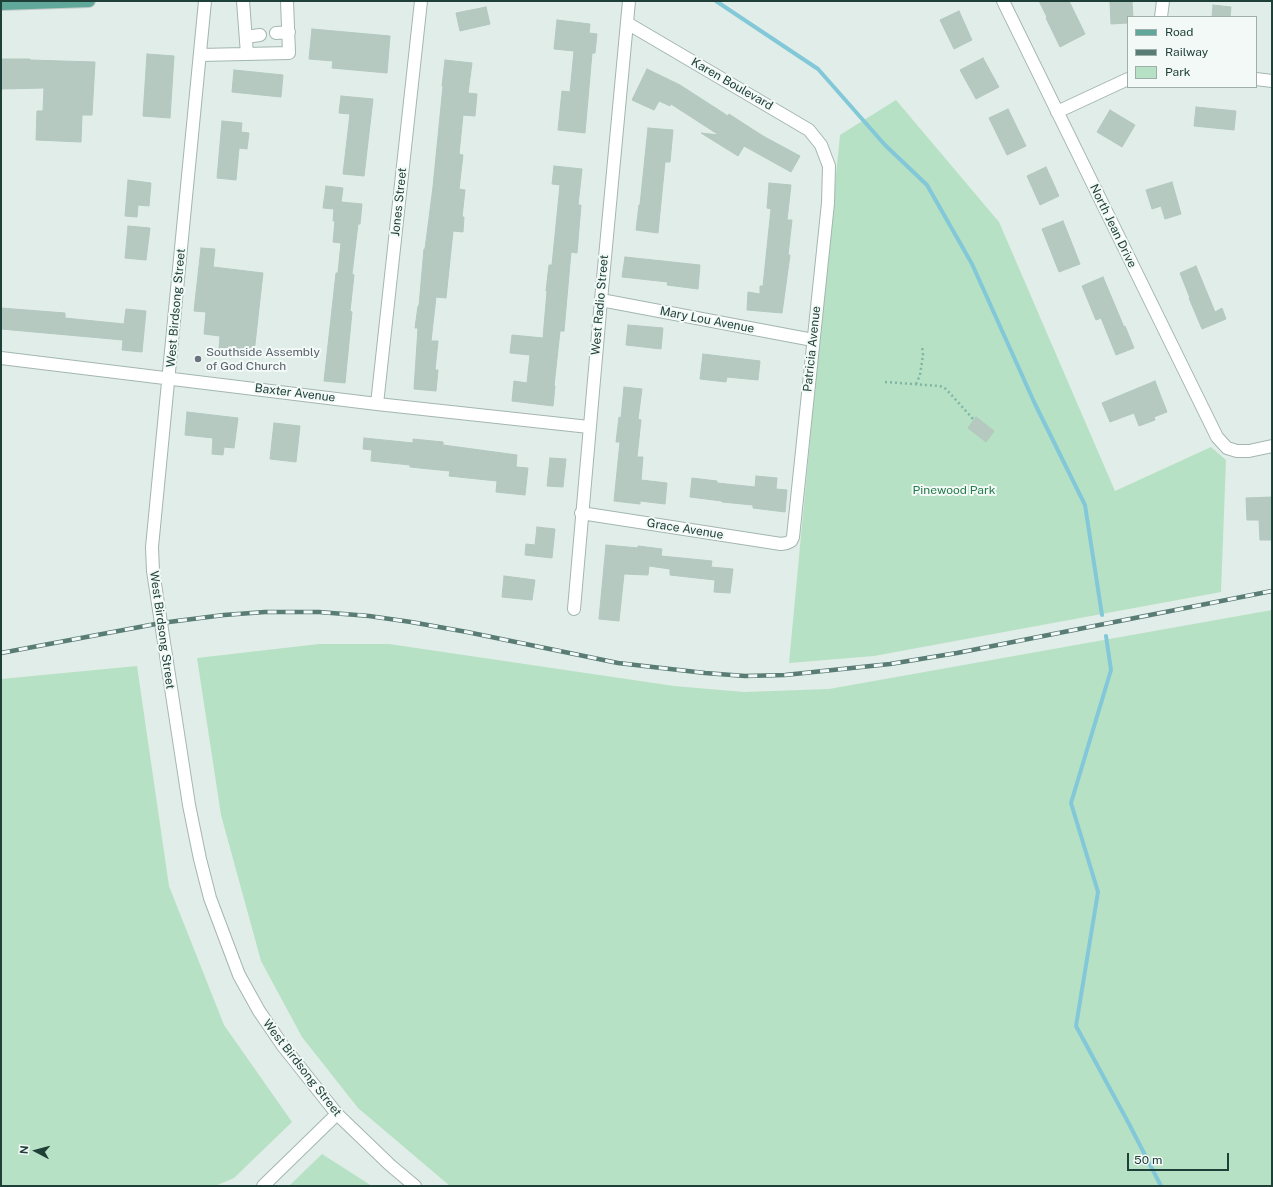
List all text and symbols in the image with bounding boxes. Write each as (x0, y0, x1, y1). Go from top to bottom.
legend (1127, 16, 1257, 88)
text: Road (1165, 25, 1193, 39)
text: Railway (1165, 45, 1208, 59)
street label: Karen Boulevard (688, 55, 776, 113)
text: Park (1165, 65, 1191, 79)
street label: Jones Street (388, 167, 410, 237)
street label: North Jean Drive (1087, 182, 1139, 270)
street label: West Birdsong Street (164, 248, 188, 368)
street label: West Radio Street (588, 254, 612, 356)
street label: Mary Lou Avenue (659, 304, 755, 336)
street label: Patricia Avenue (800, 305, 824, 393)
place label: Southside Assembly of God Church (206, 345, 320, 373)
marker: Southside Assembly of God Church (193, 354, 203, 364)
street label: Baxter Avenue (254, 381, 336, 405)
park label: Pinewood Park (913, 483, 995, 497)
street label: Grace Avenue (646, 516, 724, 542)
street label: West Birdsong Street (147, 570, 177, 690)
street label: West Birdsong Street (260, 1017, 344, 1119)
north arrow (16, 1131, 56, 1171)
text: N (18, 1145, 30, 1155)
scale bar (1129, 1145, 1231, 1171)
text: 50 m (1134, 1153, 1162, 1167)

